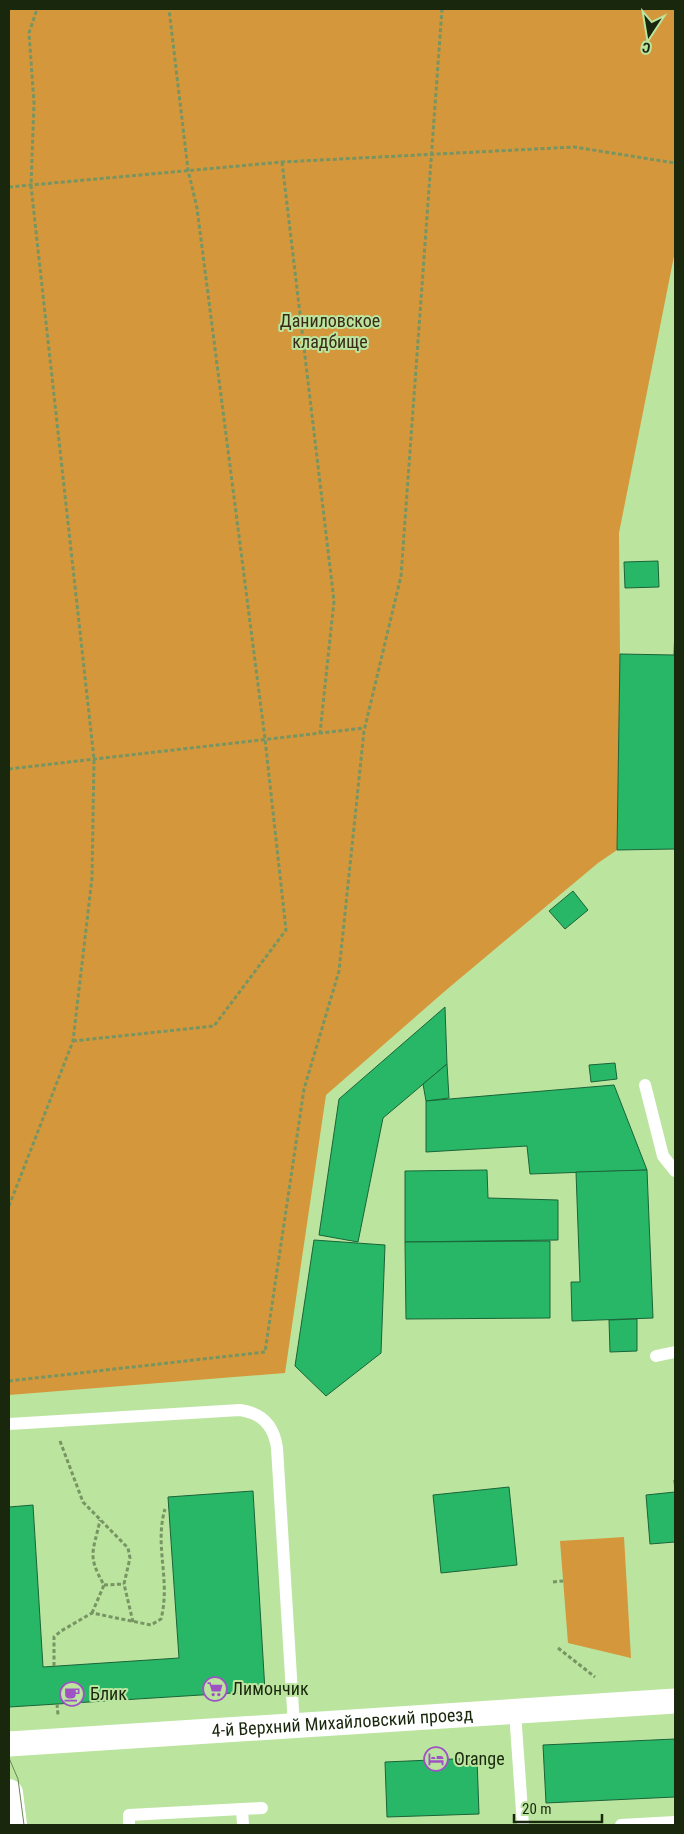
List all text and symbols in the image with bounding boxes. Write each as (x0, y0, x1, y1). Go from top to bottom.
north arrow (624, 10, 674, 60)
text: С (641, 39, 652, 56)
park label: Даниловское кладбище (280, 310, 380, 352)
supermarket icon: Лимончик (202, 1676, 228, 1702)
place label: Лимончик (232, 1678, 309, 1699)
cafe icon: Блик (59, 1681, 85, 1707)
place label: Блик (90, 1683, 127, 1704)
street label: 4-й Верхний Михайловский проезд (211, 1703, 474, 1741)
hotel icon: Orange (423, 1746, 449, 1772)
place label: Orange (454, 1748, 505, 1769)
scale bar (514, 1792, 602, 1824)
text: 20 m (522, 1800, 552, 1818)

